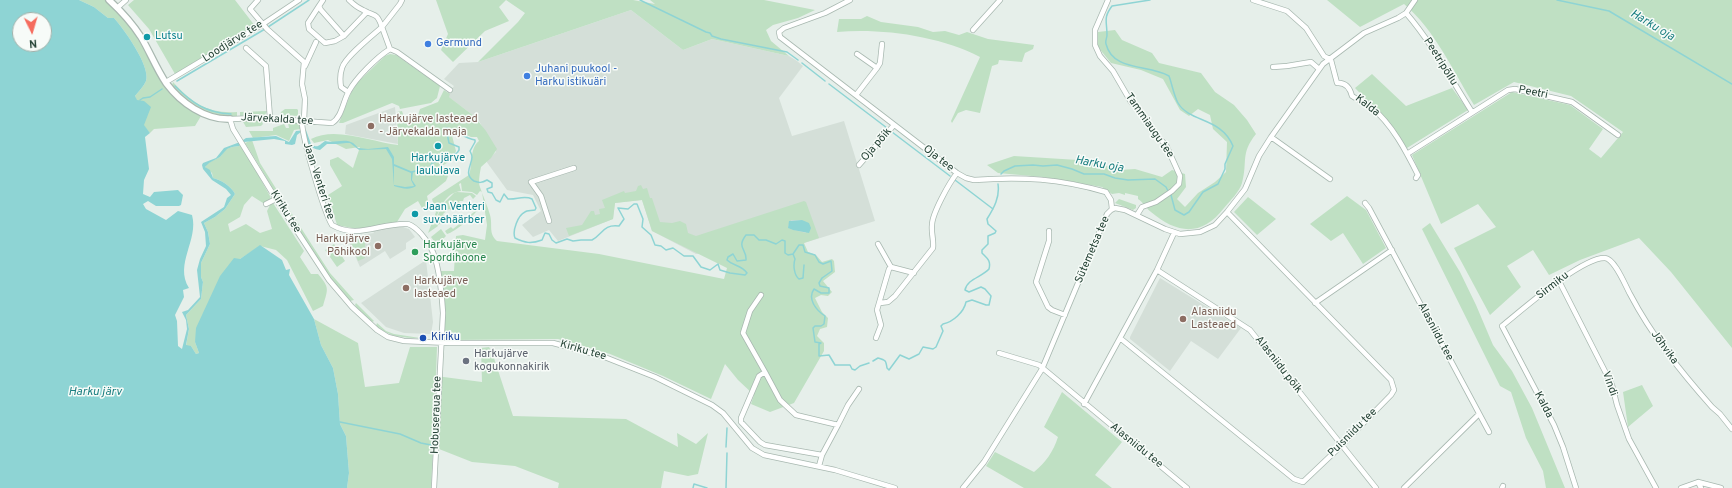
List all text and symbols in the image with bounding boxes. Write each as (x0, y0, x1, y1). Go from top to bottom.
water label: Harku oja (1627, 7, 1677, 45)
north arrow (12, 12, 52, 52)
street label: Loodjärve tee (200, 18, 266, 66)
place label: Lutsu (155, 30, 183, 44)
marker: Lutsu (142, 32, 152, 42)
text: N (28, 36, 38, 50)
street label: Peetripõllu (1420, 36, 1460, 88)
place label: Germund (436, 37, 482, 51)
marker: Germund (423, 39, 433, 49)
place label: Juhani puukool - Harku istikuäri (535, 63, 617, 89)
marker: Juhani puukool - Harku istikuäri (522, 71, 532, 81)
street label: Peetri (1517, 84, 1549, 102)
street label: Tammiaugu tee (1122, 91, 1176, 161)
street label: Kalda (1352, 92, 1382, 120)
street label: Järvekalda tee (240, 112, 314, 128)
place label: Harkujärve lasteaed - Järvekalda maja (379, 113, 478, 139)
marker: Harkujärve lasteaed - Järvekalda maja (366, 121, 376, 131)
street label: Oja põik (859, 126, 895, 164)
street label: Jaan Venteri tee (299, 141, 337, 221)
marker: Harkujärve laululava (433, 141, 443, 151)
street label: Oja tee (920, 143, 956, 175)
place label: Harkujärve laululava (411, 152, 465, 178)
water label: Harku oja (1074, 154, 1124, 176)
street label: Kiriku tee (267, 188, 303, 236)
place label: Jaan Venteri suvehäärber (423, 201, 485, 227)
marker: Jaan Venteri suvehäärber (410, 209, 420, 219)
street label: Sütemetsa tee (1073, 214, 1113, 286)
place label: Harkujärve Põhikool (316, 233, 370, 259)
place label: Harkujärve Spordihoone (423, 239, 486, 265)
marker: Harkujärve Põhikool (373, 241, 383, 251)
marker: Harkujärve Spordihoone (410, 247, 420, 257)
street label: Sirmiku (1534, 269, 1572, 303)
place label: Harkujärve lasteaed (414, 275, 468, 301)
marker: Harkujärve lasteaed (401, 283, 411, 293)
street label: Alasniidu tee (1414, 301, 1456, 363)
place label: Alasniidu Lasteaed (1191, 306, 1236, 332)
marker: Alasniidu Lasteaed (1178, 314, 1188, 324)
street label: Jõhvika (1647, 329, 1681, 367)
place label: Kiriku (431, 331, 460, 345)
marker: Kiriku (418, 333, 428, 343)
street label: Alasniidu põik (1252, 334, 1304, 396)
street label: Kiriku tee (558, 338, 608, 364)
place label: Harkujärve kogukonnakirik (474, 348, 550, 374)
marker: Harkujärve kogukonnakirik (461, 356, 471, 366)
street label: Vindi (1598, 370, 1620, 398)
street label: Hobuseraua tee (429, 376, 445, 454)
water label: Harku järv (68, 386, 122, 400)
street label: Kalda (1531, 390, 1555, 420)
street label: Puisniidu tee (1326, 406, 1380, 460)
street label: Alasniidu tee (1107, 421, 1165, 471)

